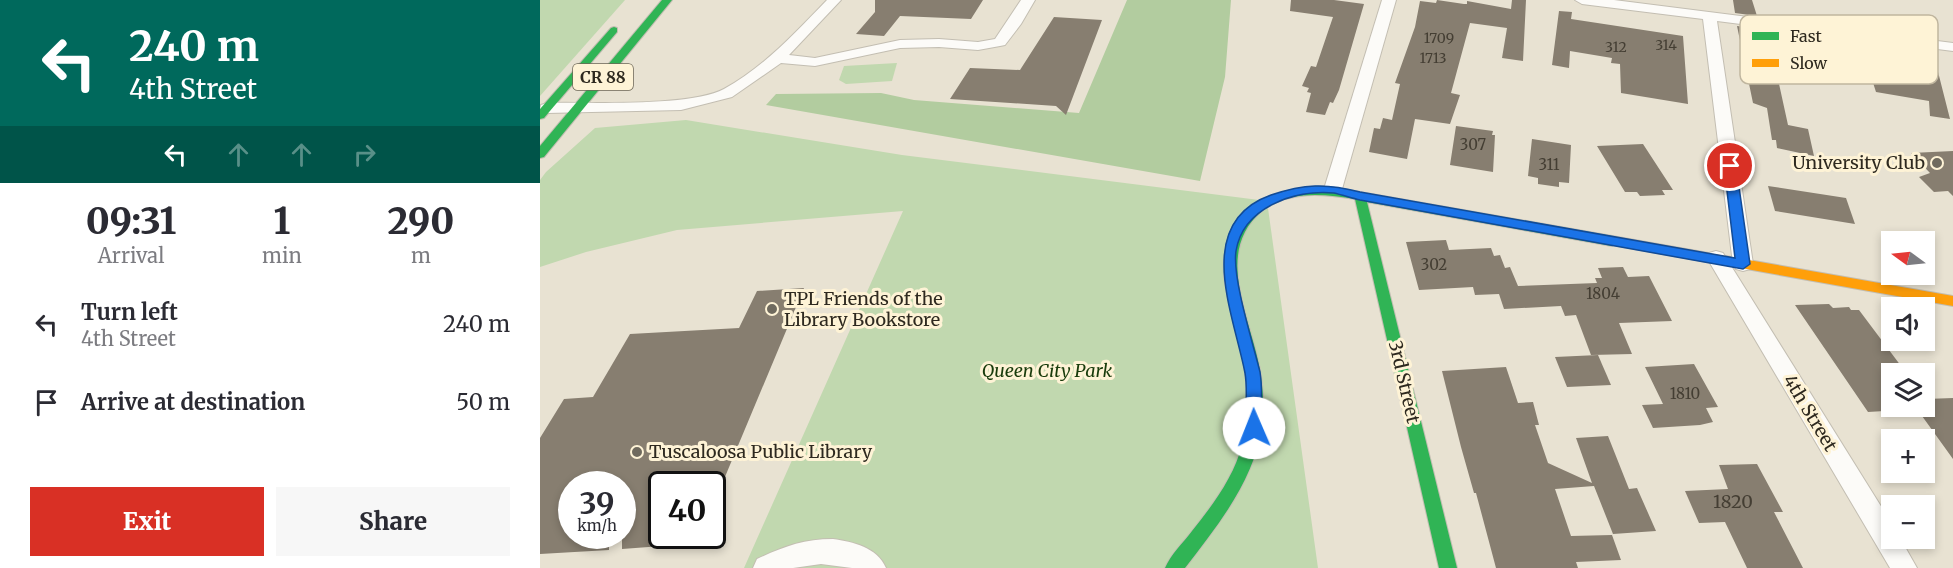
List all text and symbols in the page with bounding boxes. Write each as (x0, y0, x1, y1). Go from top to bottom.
legend (1740, 15, 1938, 84)
text: 240 m (129, 20, 259, 72)
icon: left (30, 24, 108, 102)
text: Fast (1790, 26, 1823, 46)
house number: 1709 (1424, 29, 1454, 47)
house number: 314 (1655, 36, 1677, 54)
house number: 312 (1605, 38, 1627, 56)
house number: 1713 (1419, 49, 1447, 67)
text: Slow (1790, 53, 1828, 73)
road number: CR 88 (573, 64, 633, 90)
text: 4th Street (129, 72, 257, 106)
house number: 307 (1460, 135, 1487, 154)
icon: left (159, 138, 192, 171)
icon: ahead (222, 138, 255, 171)
icon: ahead (285, 138, 318, 171)
icon: right (348, 138, 381, 171)
pin (1704, 140, 1755, 191)
icon: arrive (1713, 149, 1746, 182)
place label: University Club (1792, 151, 1925, 174)
house number: 311 (1538, 155, 1560, 174)
marker: University Club (1930, 156, 1944, 170)
text: 09:31 (86, 199, 176, 244)
text: 1 (273, 199, 290, 244)
text: 290 (387, 199, 454, 244)
north arrow (1881, 231, 1935, 285)
map controls (1881, 231, 1935, 549)
text: Arrival (98, 243, 164, 268)
text: min (262, 243, 302, 268)
text: m (411, 243, 431, 268)
house number: 302 (1421, 255, 1447, 274)
house number: 1804 (1586, 284, 1620, 303)
place label: TPL Friends of the Library Bookstore (784, 287, 943, 331)
button: sound (1881, 297, 1935, 351)
text: Turn left (81, 298, 178, 326)
marker: TPL Friends of the Library Bookstore (765, 302, 779, 316)
icon: left (30, 308, 63, 341)
text: 240 m (443, 310, 510, 338)
text: 4th Street (81, 326, 176, 351)
street label: 3rd Street (1384, 338, 1425, 425)
park label: Queen City Park (982, 359, 1112, 382)
button: layers (1881, 363, 1935, 417)
street label: 4th Street (1779, 370, 1842, 455)
house number: 1810 (1670, 384, 1700, 403)
icon: arrive (30, 386, 63, 419)
text: Arrive at destination (81, 388, 305, 416)
text: 50 m (456, 388, 510, 416)
position arrow (1222, 396, 1286, 460)
button: + (1881, 429, 1935, 483)
place label: Tuscaloosa Public Library (649, 440, 873, 463)
marker: Tuscaloosa Public Library (630, 445, 644, 459)
speed limit sign: 40 (648, 471, 726, 549)
text: 39 (580, 484, 614, 522)
button: Exit (30, 487, 264, 556)
button: Share (276, 487, 510, 556)
house number: 1820 (1713, 490, 1753, 513)
button: − (1881, 495, 1935, 549)
text: km/h (577, 516, 617, 535)

